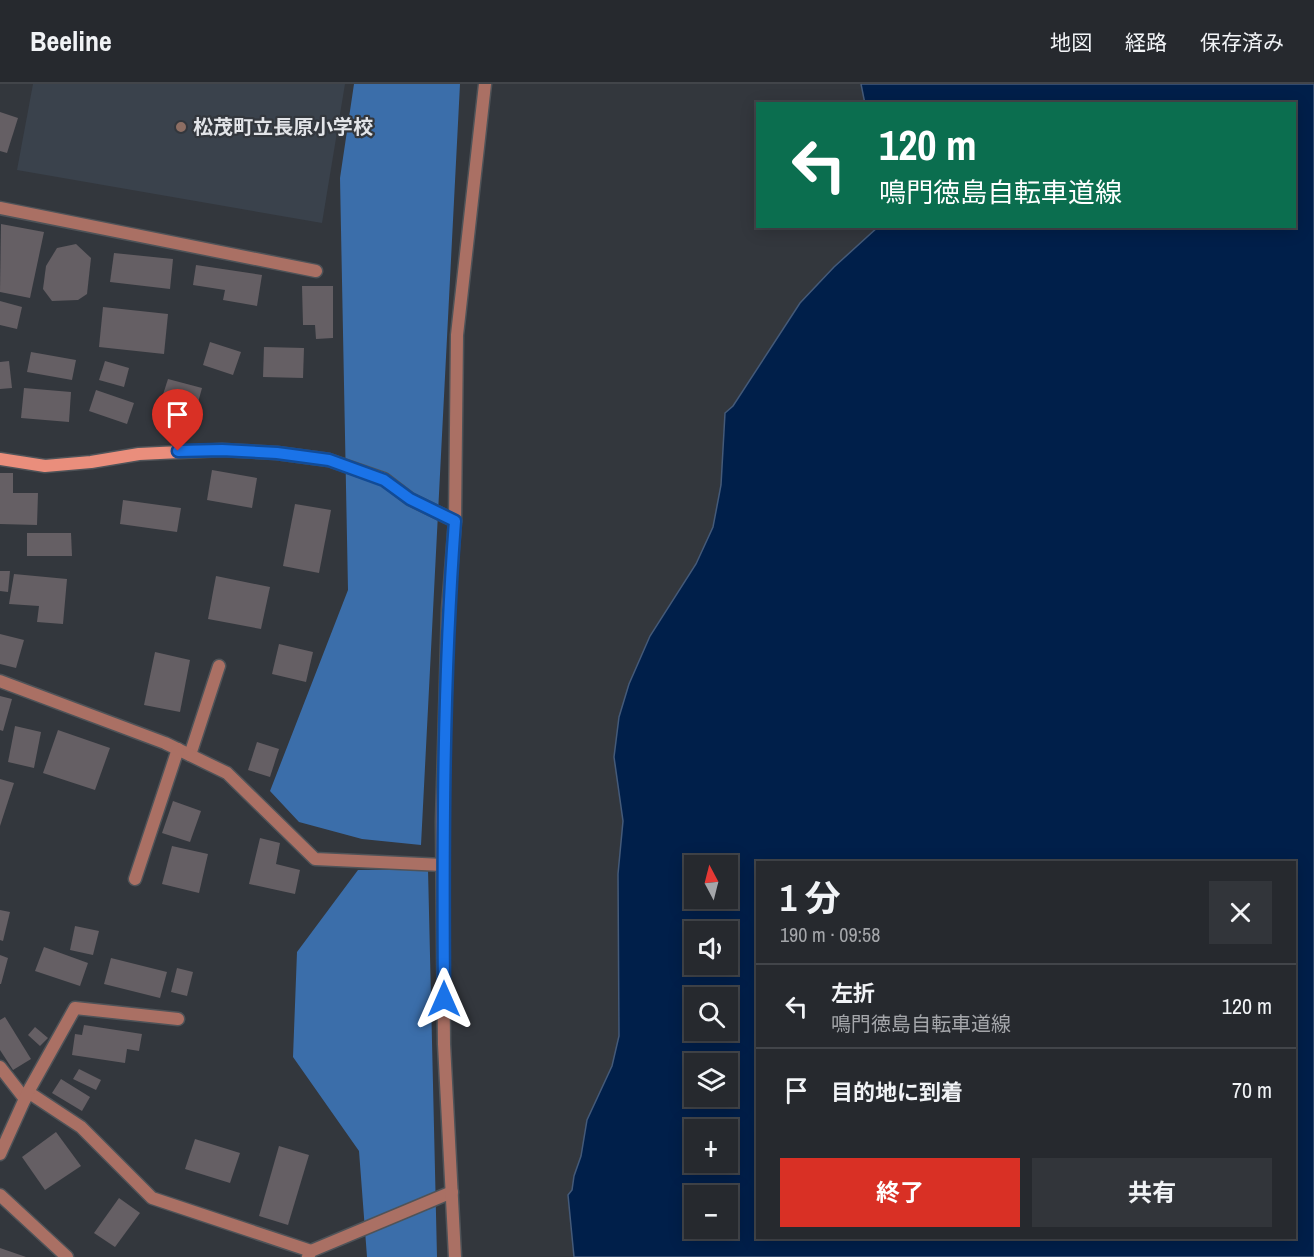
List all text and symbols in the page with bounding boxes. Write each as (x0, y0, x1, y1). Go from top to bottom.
text: Beeline (30, 22, 112, 60)
text: 地図 (1050, 28, 1092, 57)
text: 経路 (1125, 28, 1167, 57)
text: 保存済み (1200, 28, 1284, 57)
place label: 松茂町立長原小学校 (193, 113, 373, 140)
text: 120 m (879, 117, 977, 173)
marker: 松茂町立長原小学校 (174, 120, 188, 134)
icon: left (780, 126, 858, 204)
text: 鳴門徳島自転車道線 (879, 174, 1122, 210)
pin (152, 389, 203, 451)
icon: arrive (161, 398, 194, 431)
north arrow (684, 855, 738, 909)
map controls (684, 855, 738, 1239)
text: 1 分 (780, 874, 841, 922)
button: close (1209, 881, 1272, 944)
button: sound (684, 921, 738, 975)
text: 190 m · 09:58 (780, 921, 880, 948)
position arrow (412, 967, 476, 1031)
text: 左折 (831, 978, 875, 1008)
button: search (684, 987, 738, 1041)
icon: left (780, 990, 813, 1023)
text: 120 m (1222, 991, 1272, 1021)
text: 鳴門徳島自転車道線 (831, 1010, 1011, 1037)
button: layers (684, 1053, 738, 1107)
icon: arrive (780, 1074, 813, 1107)
text: 70 m (1232, 1075, 1272, 1105)
text: 目的地に到着 (831, 1077, 963, 1107)
button: + (684, 1119, 738, 1173)
button: 終了 (780, 1158, 1020, 1227)
button: 共有 (1032, 1158, 1272, 1227)
button: − (684, 1185, 738, 1239)

